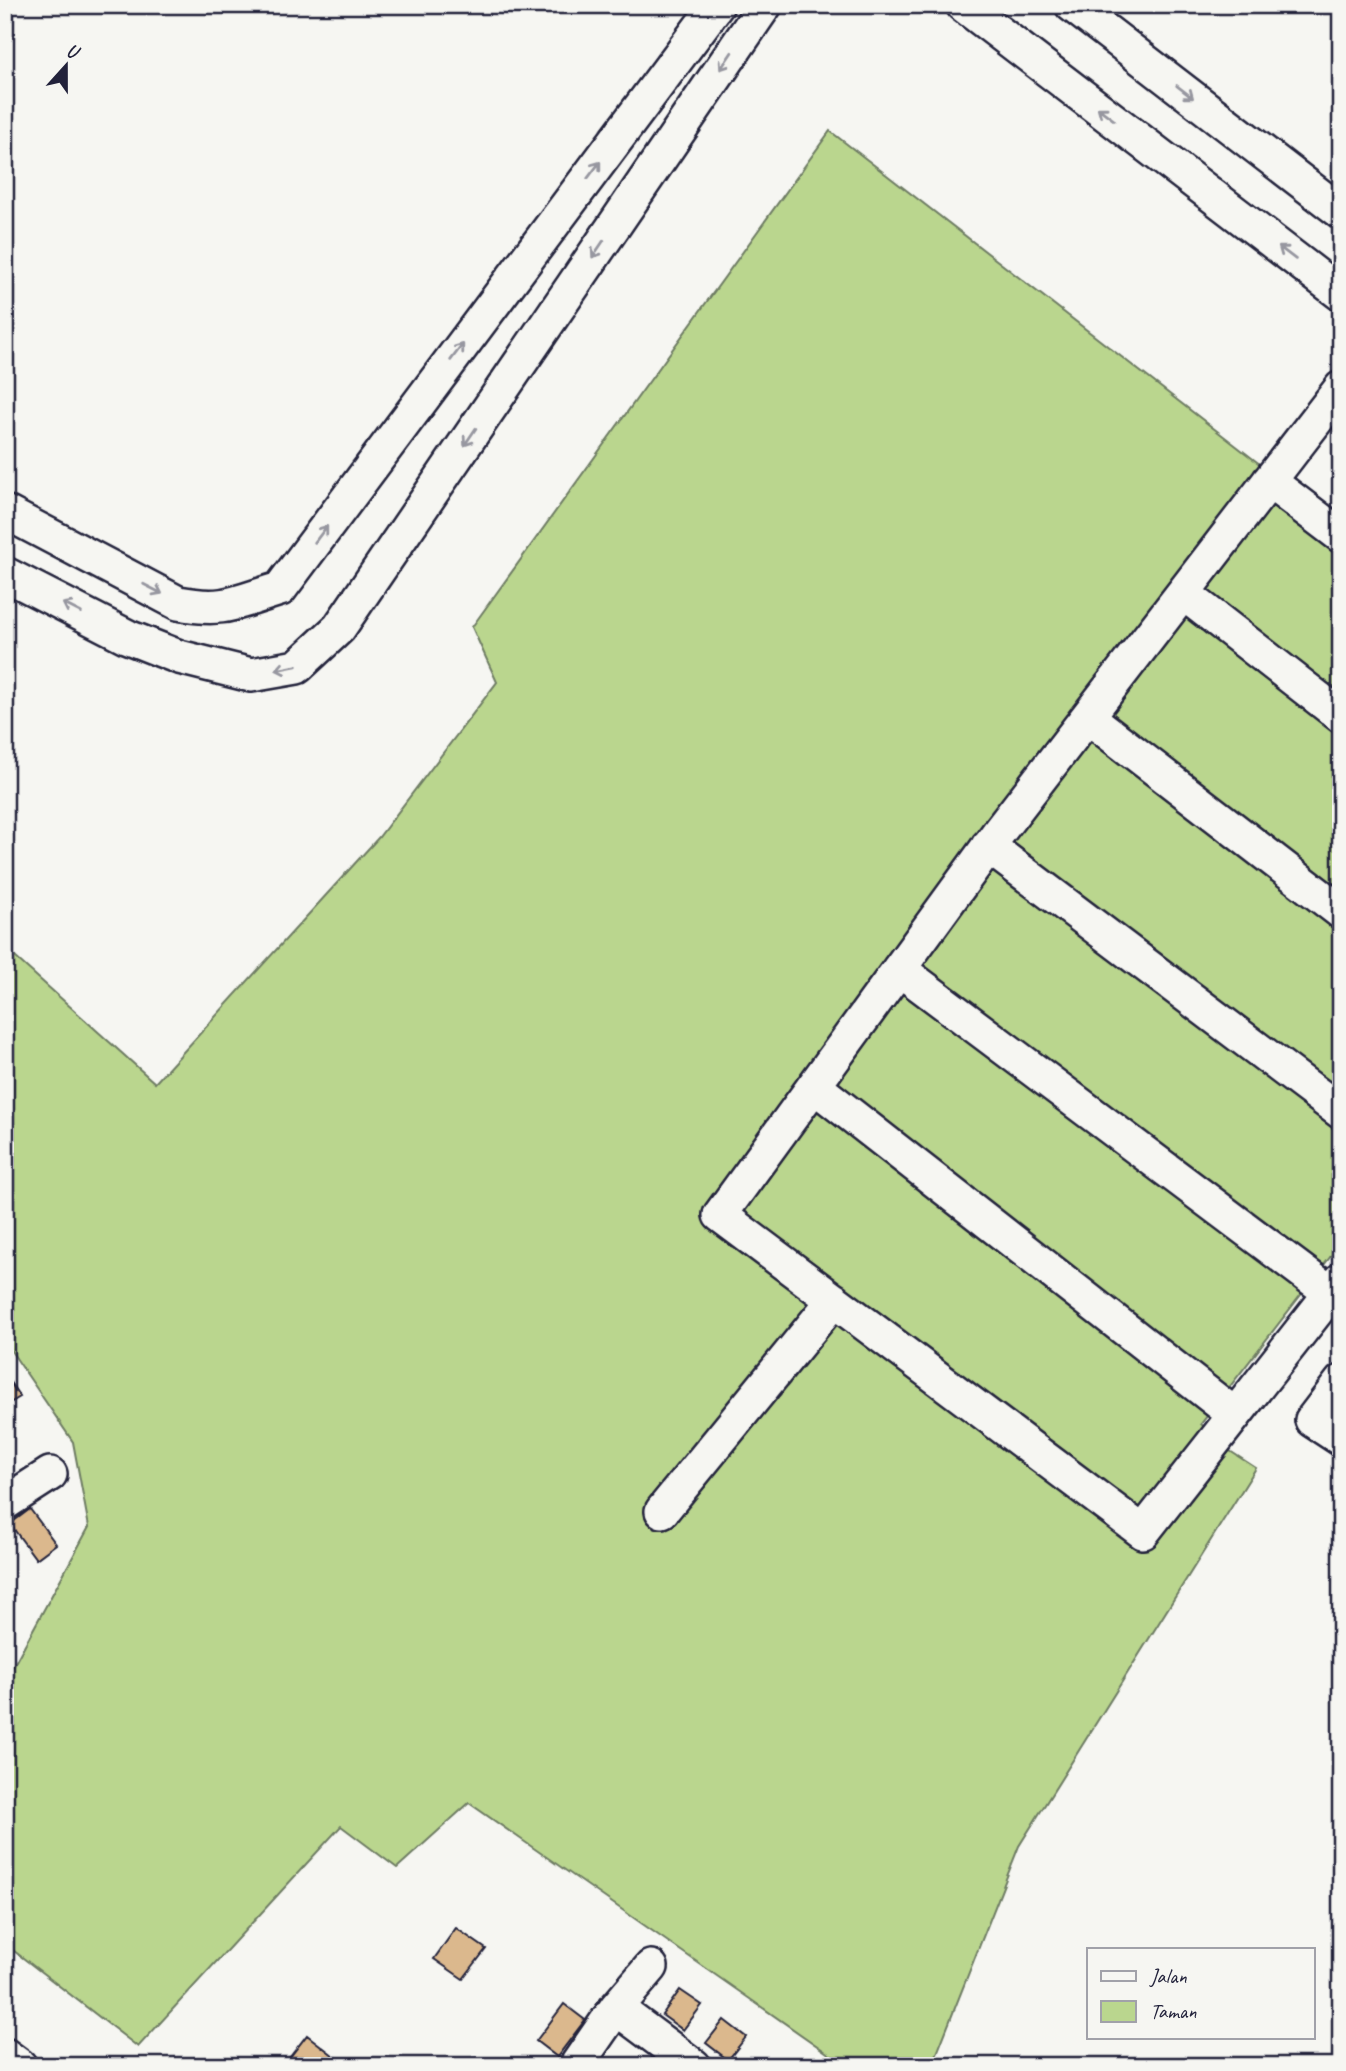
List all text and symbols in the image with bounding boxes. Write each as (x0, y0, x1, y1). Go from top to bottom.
north arrow (32, 32, 102, 102)
text: U (63, 38, 84, 65)
one-way arrow (718, 50, 732, 70)
one-way arrow (1175, 84, 1193, 99)
one-way arrow (1097, 107, 1115, 122)
one-way arrow (586, 161, 601, 180)
one-way arrow (590, 239, 605, 258)
one-way arrow (1278, 245, 1296, 260)
one-way arrow (450, 343, 465, 362)
one-way arrow (462, 427, 477, 446)
one-way arrow (313, 525, 328, 544)
one-way arrow (142, 583, 163, 596)
one-way arrow (62, 601, 83, 615)
one-way arrow (275, 662, 298, 676)
legend (1087, 1948, 1314, 2039)
text: Jalan (1149, 1963, 1187, 1989)
text: Taman (1150, 1998, 1197, 2024)

